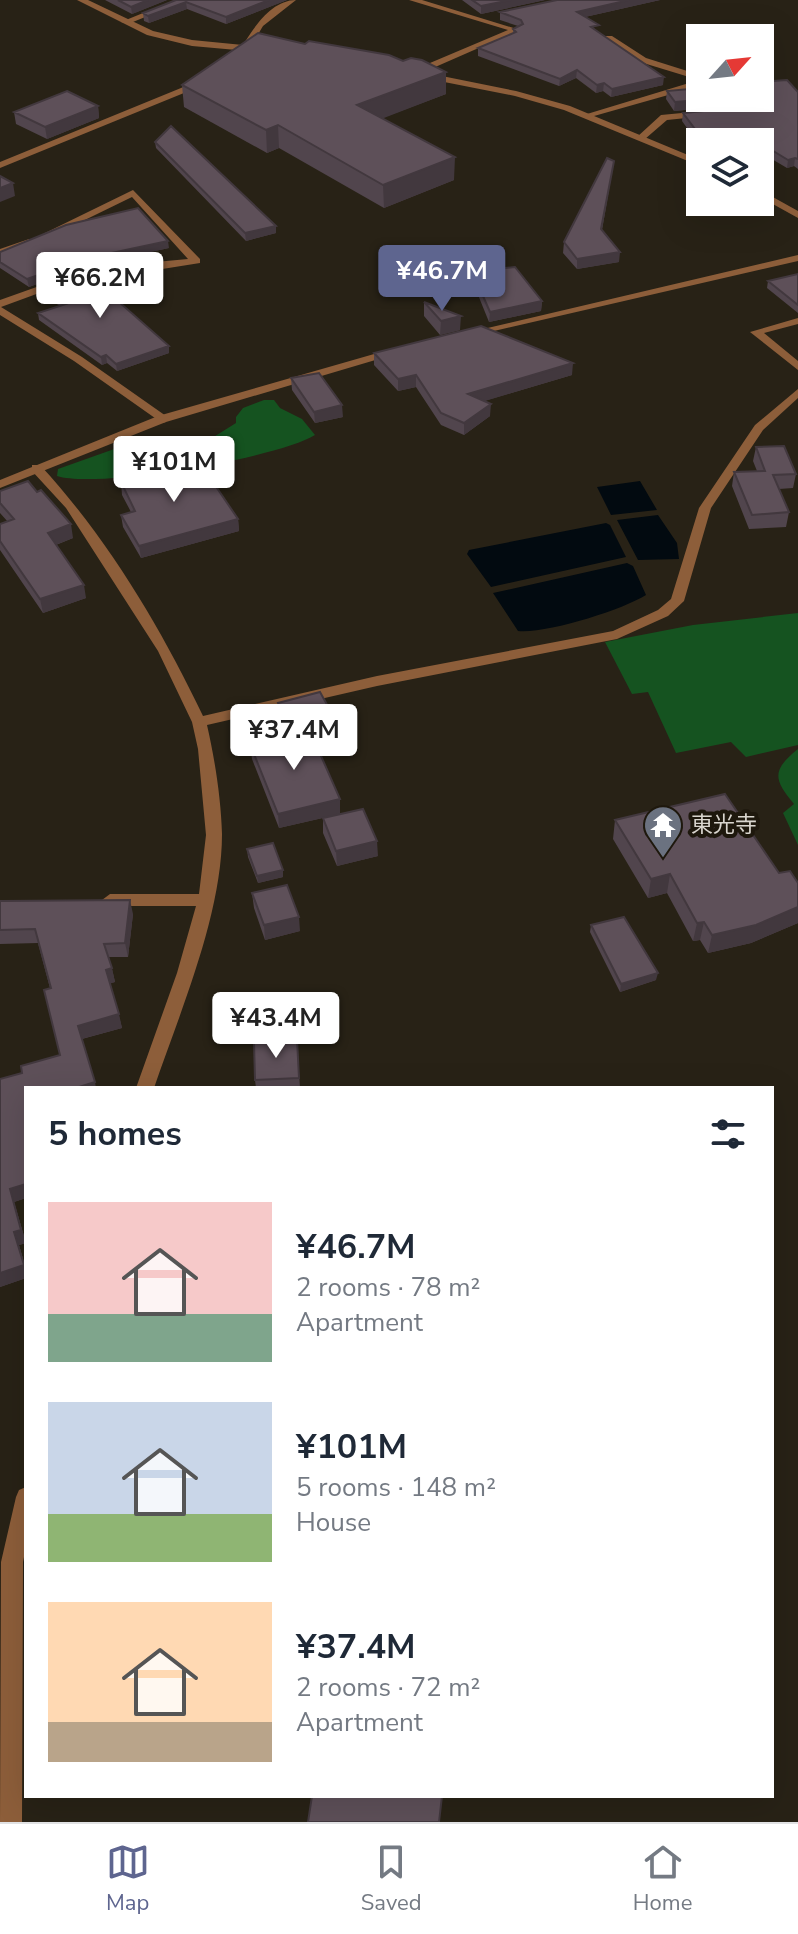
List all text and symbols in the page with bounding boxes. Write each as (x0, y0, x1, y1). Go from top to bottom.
north arrow (686, 24, 774, 112)
map controls (686, 24, 774, 216)
button: layers (686, 128, 774, 216)
pin: ¥46.7M (377, 245, 507, 313)
pin: ¥66.2M (35, 252, 165, 320)
text: ¥46.7M (396, 253, 488, 288)
text: ¥66.2M (54, 260, 146, 295)
pin: ¥101M (118, 436, 230, 504)
text: ¥101M (132, 444, 216, 479)
pin: ¥37.4M (229, 704, 359, 772)
text: ¥37.4M (248, 712, 340, 747)
temple icon: 東光寺 (642, 804, 684, 859)
place label: 東光寺 (691, 810, 757, 840)
pin: ¥43.4M (211, 992, 341, 1060)
text: ¥43.4M (230, 1000, 322, 1035)
text: 5 homes (48, 1111, 182, 1157)
icon: filters (706, 1112, 750, 1156)
text: ¥46.7M (296, 1224, 416, 1270)
icon: home (112, 1234, 208, 1330)
text: 2 rooms · 78 m² (296, 1270, 480, 1305)
text: Apartment (296, 1305, 423, 1340)
text: ¥101M (296, 1424, 407, 1470)
icon: home (112, 1434, 208, 1530)
text: 5 rooms · 148 m² (296, 1470, 496, 1505)
text: House (296, 1505, 371, 1540)
text: ¥37.4M (296, 1624, 416, 1670)
icon: home (112, 1634, 208, 1730)
text: 2 rooms · 72 m² (296, 1670, 480, 1705)
text: Apartment (296, 1705, 423, 1740)
tab: Map (106, 1840, 150, 1918)
tab: Saved (361, 1840, 422, 1918)
tab: Home (633, 1840, 692, 1918)

